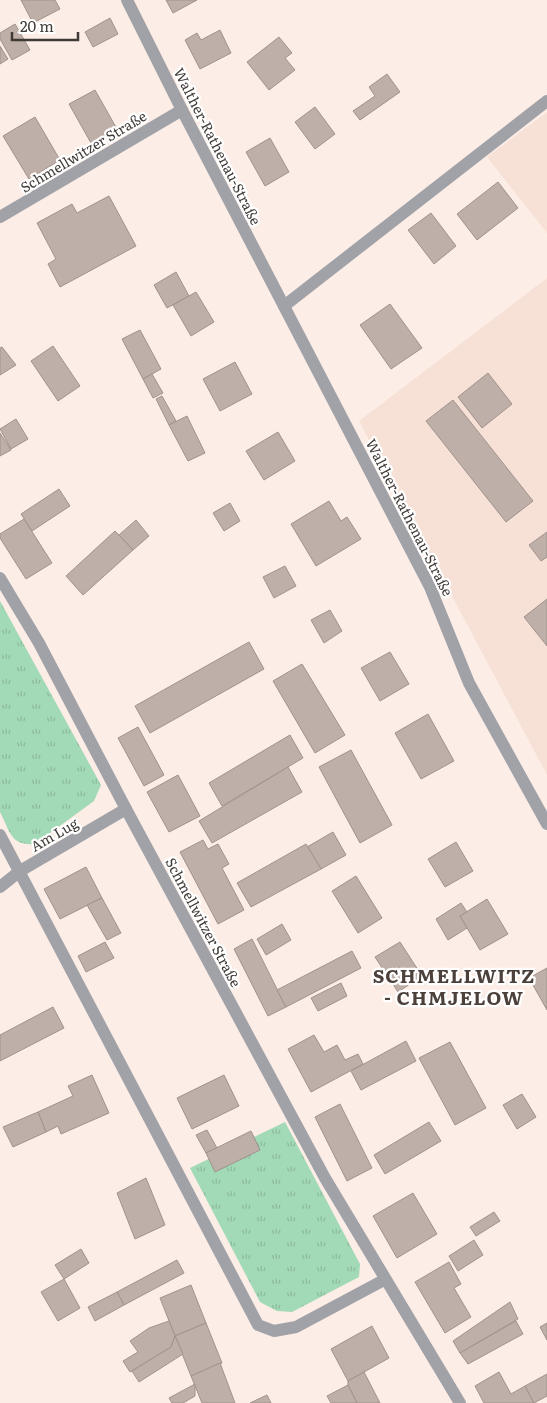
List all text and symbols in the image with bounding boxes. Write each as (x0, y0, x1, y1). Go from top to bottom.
scale bar (12, 10, 79, 42)
text: 20 m (20, 14, 54, 37)
street label: Walther-Rathenau-Straße (170, 64, 266, 228)
street label: Schmellwitzer Straße (16, 105, 150, 197)
street label: Walther-Rathenau-Straße (362, 435, 458, 599)
street label: Am Lug (27, 812, 82, 856)
street label: Schmellwitzer Straße (161, 854, 247, 990)
district label: SCHMELLWITZ - CHMJELOW (373, 961, 535, 1011)

